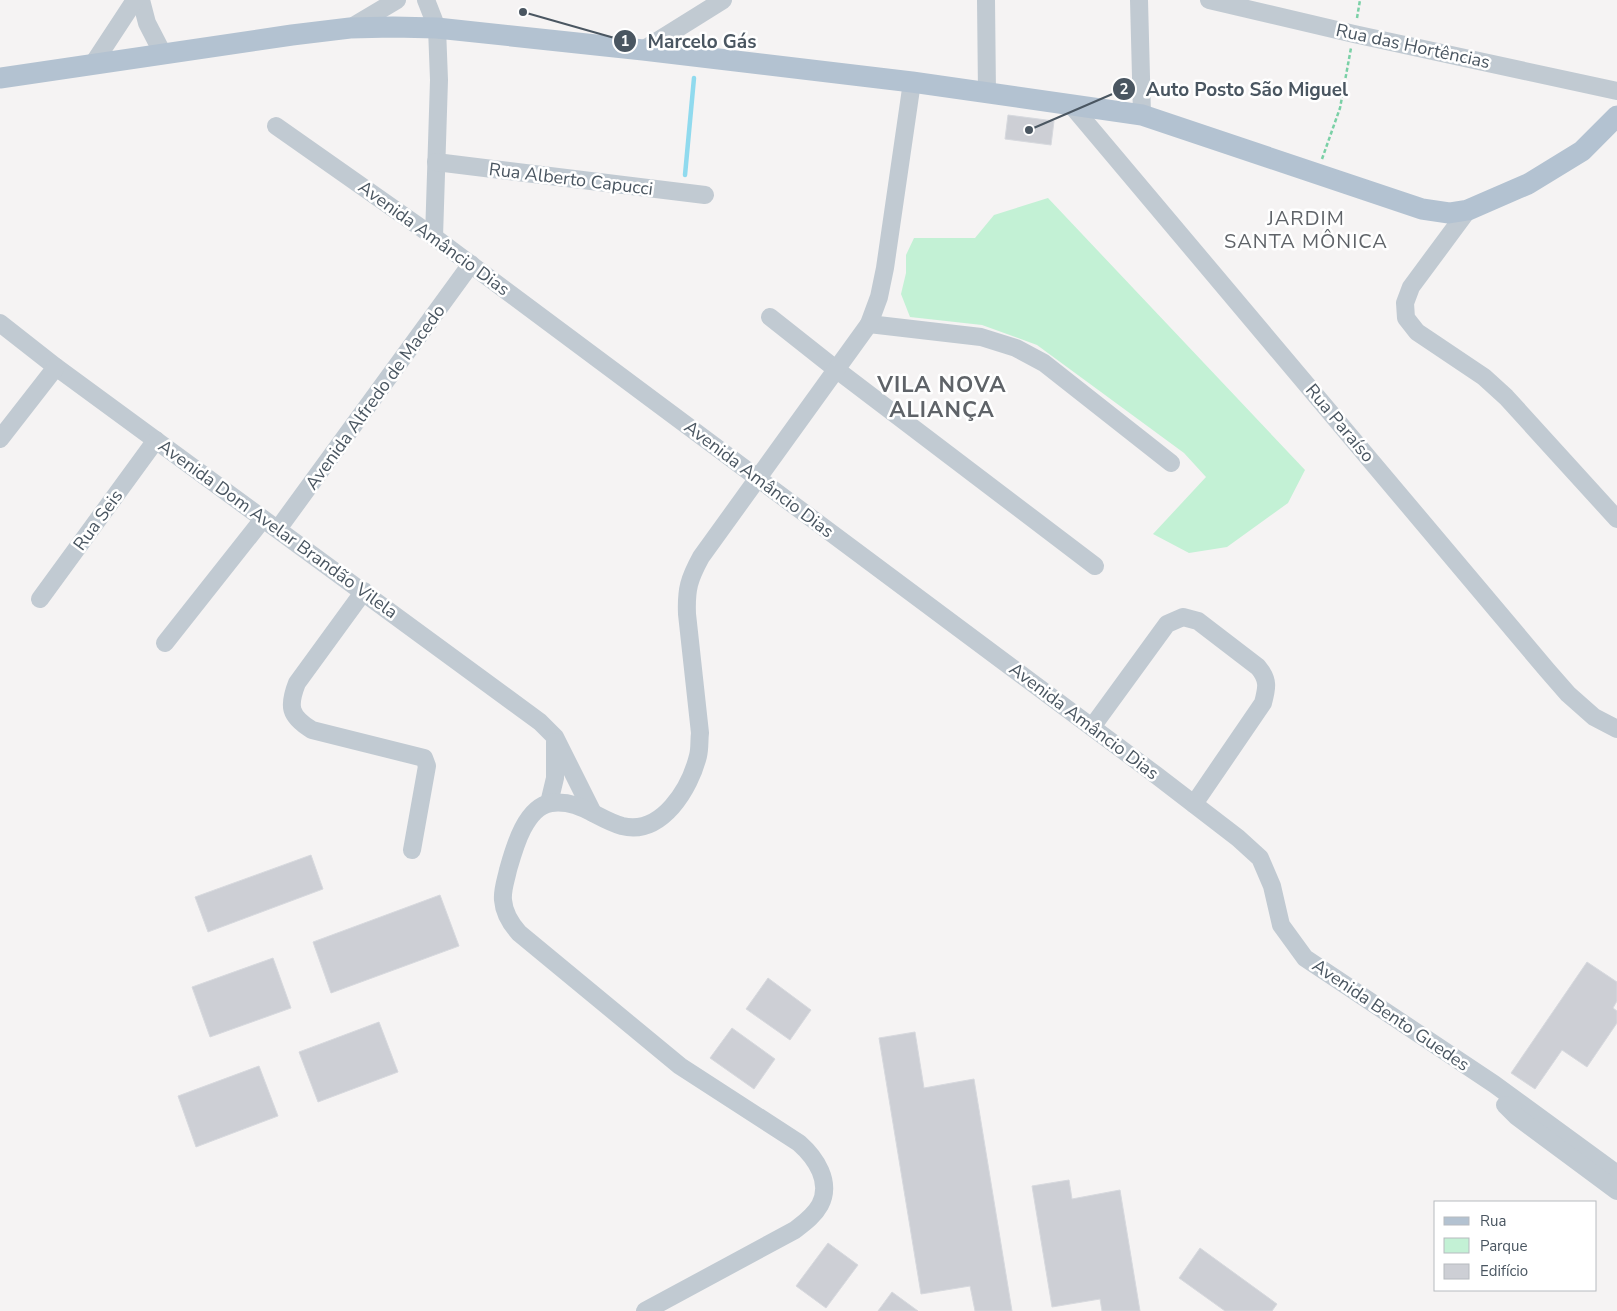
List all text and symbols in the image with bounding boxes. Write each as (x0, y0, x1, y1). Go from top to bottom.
street label: Rua das Hortências (1334, 18, 1492, 74)
callout: Marcelo Gás (612, 24, 766, 58)
text: Marcelo Gás (648, 29, 756, 55)
text: 1 (620, 31, 630, 51)
callout: Auto Posto São Miguel (1111, 72, 1358, 106)
text: Auto Posto São Miguel (1146, 77, 1348, 103)
text: 2 (1119, 79, 1129, 99)
street label: Rua Alberto Capucci (488, 157, 654, 201)
street label: Avenida Amâncio Dias (353, 175, 515, 301)
district label: JARDIM SANTA MÔNICA (1224, 205, 1388, 255)
street label: Avenida Alfredo de Macedo (300, 299, 450, 495)
district label: VILA NOVA ALIANÇA (876, 370, 1007, 425)
street label: Rua Paraíso (1300, 379, 1380, 467)
street label: Avenida Amâncio Dias (679, 415, 839, 543)
street label: Avenida Dom Avelar Brandão Vilela (154, 434, 402, 624)
street label: Rua Seis (68, 485, 128, 555)
street label: Avenida Amâncio Dias (1004, 657, 1164, 785)
street label: Avenida Bento Guedes (1308, 953, 1474, 1077)
legend (1434, 1201, 1597, 1291)
text: Rua (1480, 1211, 1506, 1231)
text: Parque (1480, 1236, 1528, 1256)
text: Edifício (1480, 1261, 1528, 1281)

